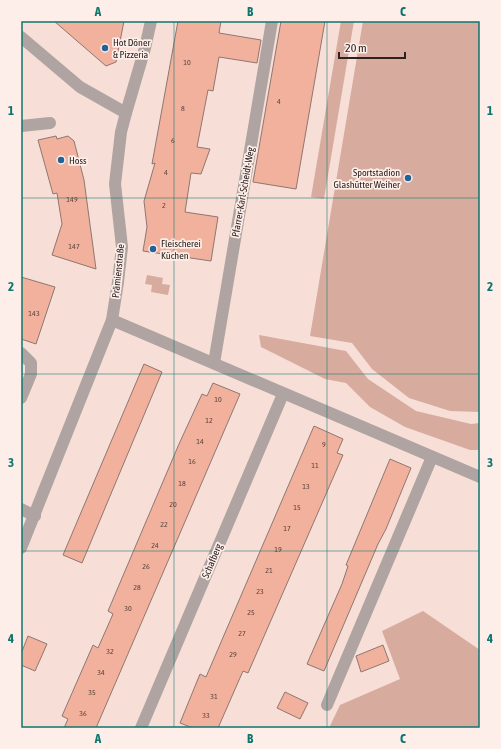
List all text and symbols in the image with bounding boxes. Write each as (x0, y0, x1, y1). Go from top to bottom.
text: A (94, 4, 102, 19)
text: B (247, 4, 254, 19)
text: C (400, 4, 406, 19)
scale bar (339, 34, 405, 60)
place label: Hot Döner & Pizzeria (113, 37, 151, 60)
text: 20 m (345, 41, 367, 55)
marker: Hot Döner & Pizzeria (100, 43, 110, 53)
house number: 10 (183, 58, 191, 67)
house number: 4 (277, 97, 281, 106)
text: 1 (8, 103, 14, 118)
text: 1 (487, 103, 493, 118)
house number: 8 (181, 104, 185, 113)
house number: 6 (171, 136, 175, 145)
street label: Pfarrer-Karl-Scheidt-Weg (230, 145, 256, 238)
marker: Hoss (56, 155, 66, 165)
place label: Hoss (69, 155, 87, 166)
place label: Sportstadion Glashütter Weiher (334, 167, 401, 190)
house number: 4 (164, 168, 168, 177)
marker: Sportstadion Glashütter Weiher (403, 173, 413, 183)
house number: 149 (66, 195, 78, 204)
house number: 2 (162, 201, 166, 210)
place label: Fleischerei Küchen (161, 238, 201, 261)
house number: 147 (68, 242, 80, 251)
street label: Prämienstraße (110, 243, 126, 299)
marker: Fleischerei Küchen (148, 244, 158, 254)
text: 2 (8, 279, 14, 294)
text: 2 (487, 279, 493, 294)
house number: 143 (28, 309, 40, 318)
house number: 10 (214, 395, 222, 404)
house number: 12 (205, 416, 213, 425)
house number: 14 (196, 437, 204, 446)
house number: 9 (322, 440, 326, 449)
text: 3 (8, 455, 14, 470)
text: 3 (487, 455, 493, 470)
house number: 16 (188, 457, 196, 466)
house number: 11 (311, 461, 319, 470)
house number: 18 (178, 479, 186, 488)
house number: 13 (302, 482, 310, 491)
house number: 20 (169, 500, 177, 509)
house number: 15 (293, 503, 301, 512)
house number: 22 (160, 520, 168, 529)
house number: 17 (283, 524, 291, 533)
house number: 24 (151, 541, 159, 550)
street label: Schafberg (200, 541, 224, 580)
house number: 19 (274, 545, 282, 554)
house number: 26 (142, 562, 150, 571)
house number: 21 (265, 566, 273, 575)
house number: 28 (133, 583, 141, 592)
house number: 23 (256, 587, 264, 596)
house number: 30 (124, 604, 132, 613)
house number: 25 (247, 608, 255, 617)
house number: 27 (238, 629, 246, 638)
text: 4 (7, 631, 14, 646)
text: 4 (486, 631, 493, 646)
house number: 32 (106, 647, 114, 656)
house number: 29 (229, 650, 237, 659)
house number: 34 (97, 668, 105, 677)
house number: 35 (88, 688, 96, 697)
house number: 31 (210, 692, 218, 701)
house number: 36 (79, 709, 87, 718)
house number: 33 (202, 711, 210, 720)
text: A (94, 731, 102, 746)
text: B (247, 731, 254, 746)
text: C (400, 731, 406, 746)

